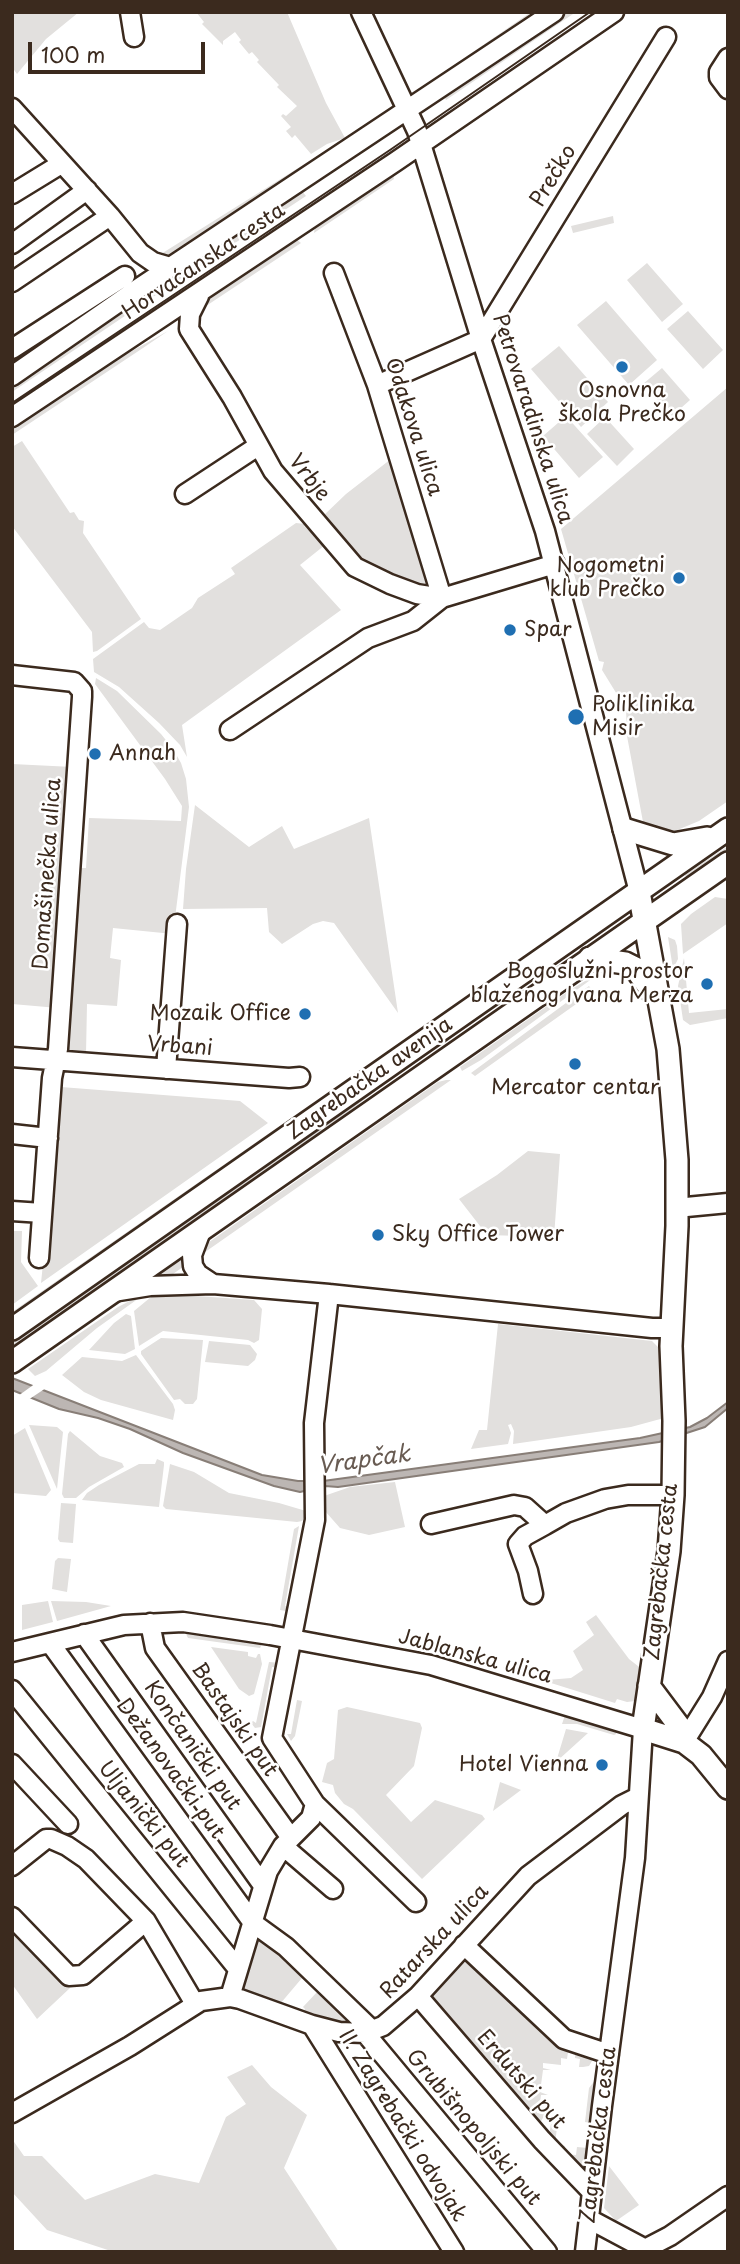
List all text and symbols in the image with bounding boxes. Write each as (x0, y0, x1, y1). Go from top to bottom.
scale bar (32, 28, 208, 72)
text: 100 m (41, 38, 105, 70)
street label: Prečko (526, 140, 582, 212)
street label: Horvaćanska cesta (118, 198, 290, 326)
street label: Petrovaradinska ulica (486, 311, 578, 527)
street label: Odakova ulica (379, 355, 447, 499)
marker: Osnovna škola Prečko (614, 359, 630, 375)
place label: Osnovna škola Prečko (558, 378, 686, 428)
street label: Vrbje (283, 450, 335, 506)
place label: Nogometni klub Prečko (550, 553, 665, 603)
marker: Nogometni klub Prečko (671, 570, 687, 586)
place label: Spar (524, 617, 571, 643)
marker: Spar (502, 622, 518, 638)
place label: Poliklinika Misir (592, 692, 695, 742)
marker: Poliklinika Misir (566, 707, 586, 727)
place label: Annah (109, 741, 176, 767)
marker: Annah (87, 746, 103, 762)
street label: Domašinečka ulica (29, 777, 67, 971)
place label: Bogoslužni prostor blaženog Ivana Merza (471, 959, 693, 1009)
marker: Bogoslužni prostor blaženog Ivana Merza (699, 976, 715, 992)
place label: Mozaik Office (149, 1001, 291, 1027)
marker: Mozaik Office (297, 1006, 313, 1022)
street label: Zagrebačka avenija (282, 1012, 458, 1146)
street label: Vrbani (146, 1032, 214, 1062)
marker: Mercator centar (567, 1056, 583, 1072)
place label: Mercator centar (491, 1075, 659, 1101)
place label: Sky Office Tower (392, 1222, 564, 1248)
marker: Sky Office Tower (370, 1227, 386, 1243)
water label: Vrapčak (316, 1441, 412, 1481)
street label: Zagrebačka cesta (640, 1482, 684, 1662)
street label: Jablanska ulica (395, 1624, 555, 1690)
street label: Bastajski put (185, 1658, 283, 1782)
street label: Končanički put (138, 1676, 246, 1816)
street label: Dežanovački put (111, 1694, 229, 1844)
place label: Hotel Vienna (459, 1752, 588, 1778)
street label: Uljanički put (92, 1756, 194, 1874)
marker: Hotel Vienna (594, 1757, 610, 1773)
street label: Ratarska ulica (376, 1880, 494, 2004)
street label: II. Zagrebački odvojak (333, 2025, 471, 2227)
street label: Erdutski put (471, 2025, 571, 2135)
street label: Grubišnopoljski put (400, 2045, 546, 2211)
street label: Zagrebačka cesta (576, 2045, 622, 2225)

